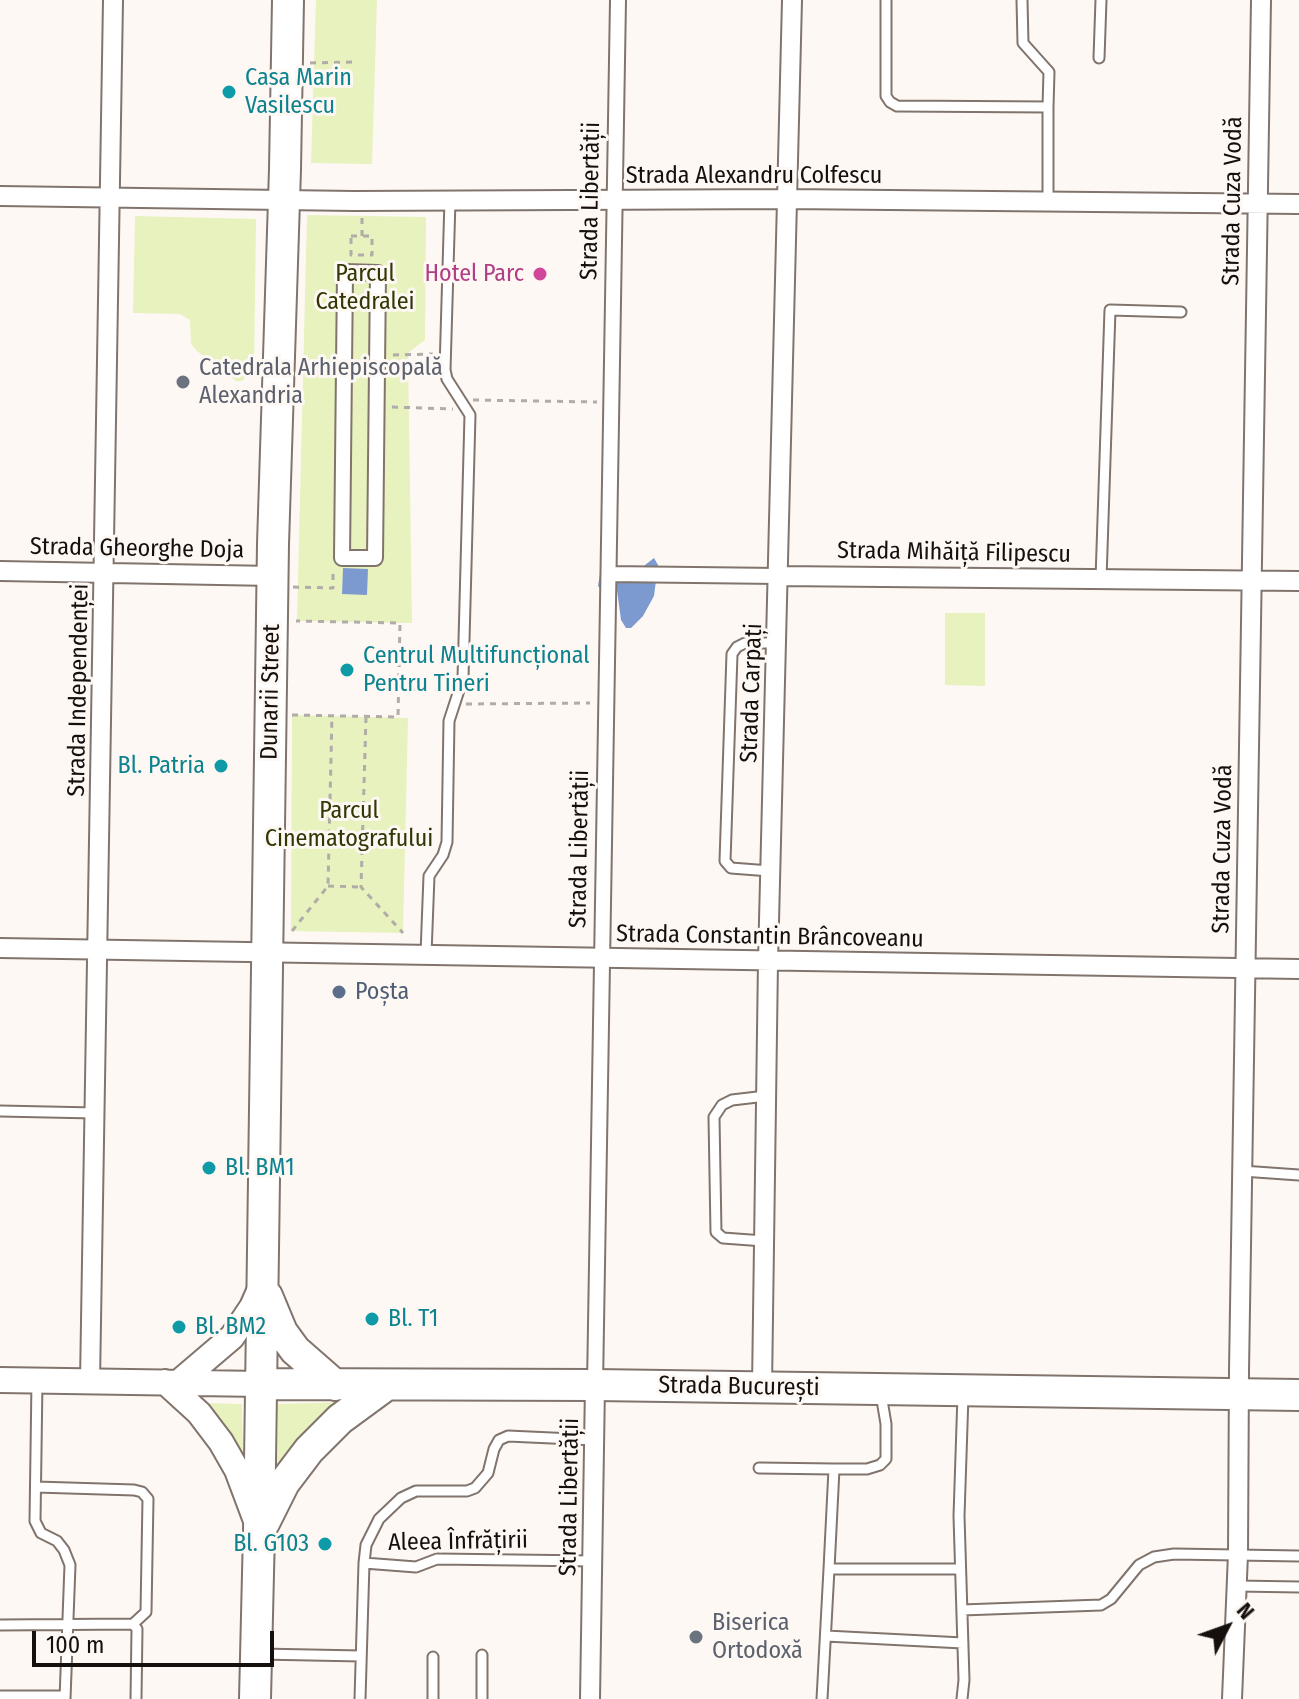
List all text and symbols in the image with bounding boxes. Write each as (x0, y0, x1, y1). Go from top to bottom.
place label: Casa Marin Vasilescu (245, 64, 352, 120)
marker: Casa Marin Vasilescu (220, 83, 238, 101)
street label: Strada Cuza Vodă (1217, 116, 1249, 286)
street label: Strada Libertății (575, 122, 607, 280)
street label: Strada Alexandru Colfescu (626, 162, 882, 190)
park label: Parcul Catedralei (315, 260, 415, 316)
place label: Hotel Parc (424, 260, 524, 288)
marker: Hotel Parc (531, 265, 549, 283)
place label: Catedrala Arhiepiscopală Alexandria (199, 354, 443, 410)
marker: Catedrala Arhiepiscopală Alexandria (174, 373, 192, 391)
street label: Strada Gheorghe Doja (30, 533, 244, 565)
street label: Strada Mihăiță Filipescu (837, 537, 1071, 569)
street label: Strada Independenței (63, 583, 95, 797)
street label: Strada Carpați (735, 623, 769, 763)
street label: Dunarii Street (255, 624, 287, 760)
place label: Centrul Multifuncțional Pentru Tineri (363, 642, 590, 698)
marker: Centrul Multifuncțional Pentru Tineri (338, 661, 356, 679)
place label: Bl. Patria (118, 752, 205, 780)
marker: Bl. Patria (212, 757, 230, 775)
street label: Strada Cuza Vodă (1207, 764, 1239, 934)
street label: Strada Libertății (564, 770, 596, 928)
park label: Parcul Cinematografului (265, 797, 433, 853)
street label: Strada Constantin Brâncoveanu (616, 920, 924, 954)
place label: Poșta (355, 978, 409, 1006)
marker: Poșta (330, 983, 348, 1001)
place label: Bl. BM1 (225, 1154, 295, 1182)
marker: Bl. BM1 (200, 1159, 218, 1177)
place label: Bl. T1 (388, 1305, 438, 1333)
marker: Bl. T1 (363, 1310, 381, 1328)
place label: Bl. BM2 (195, 1313, 266, 1341)
marker: Bl. BM2 (170, 1318, 188, 1336)
street label: Strada București (658, 1371, 820, 1403)
street label: Strada Libertății (554, 1418, 586, 1576)
street label: Aleea Înfrățirii (388, 1526, 528, 1558)
place label: Bl. G103 (233, 1530, 309, 1558)
marker: Bl. G103 (316, 1535, 334, 1553)
north arrow (1187, 1587, 1267, 1667)
text: N (1231, 1597, 1260, 1625)
place label: Biserica Ortodoxă (712, 1609, 803, 1665)
scale bar (36, 1615, 278, 1665)
marker: Biserica Ortodoxă (687, 1628, 705, 1646)
text: 100 m (46, 1631, 104, 1659)

